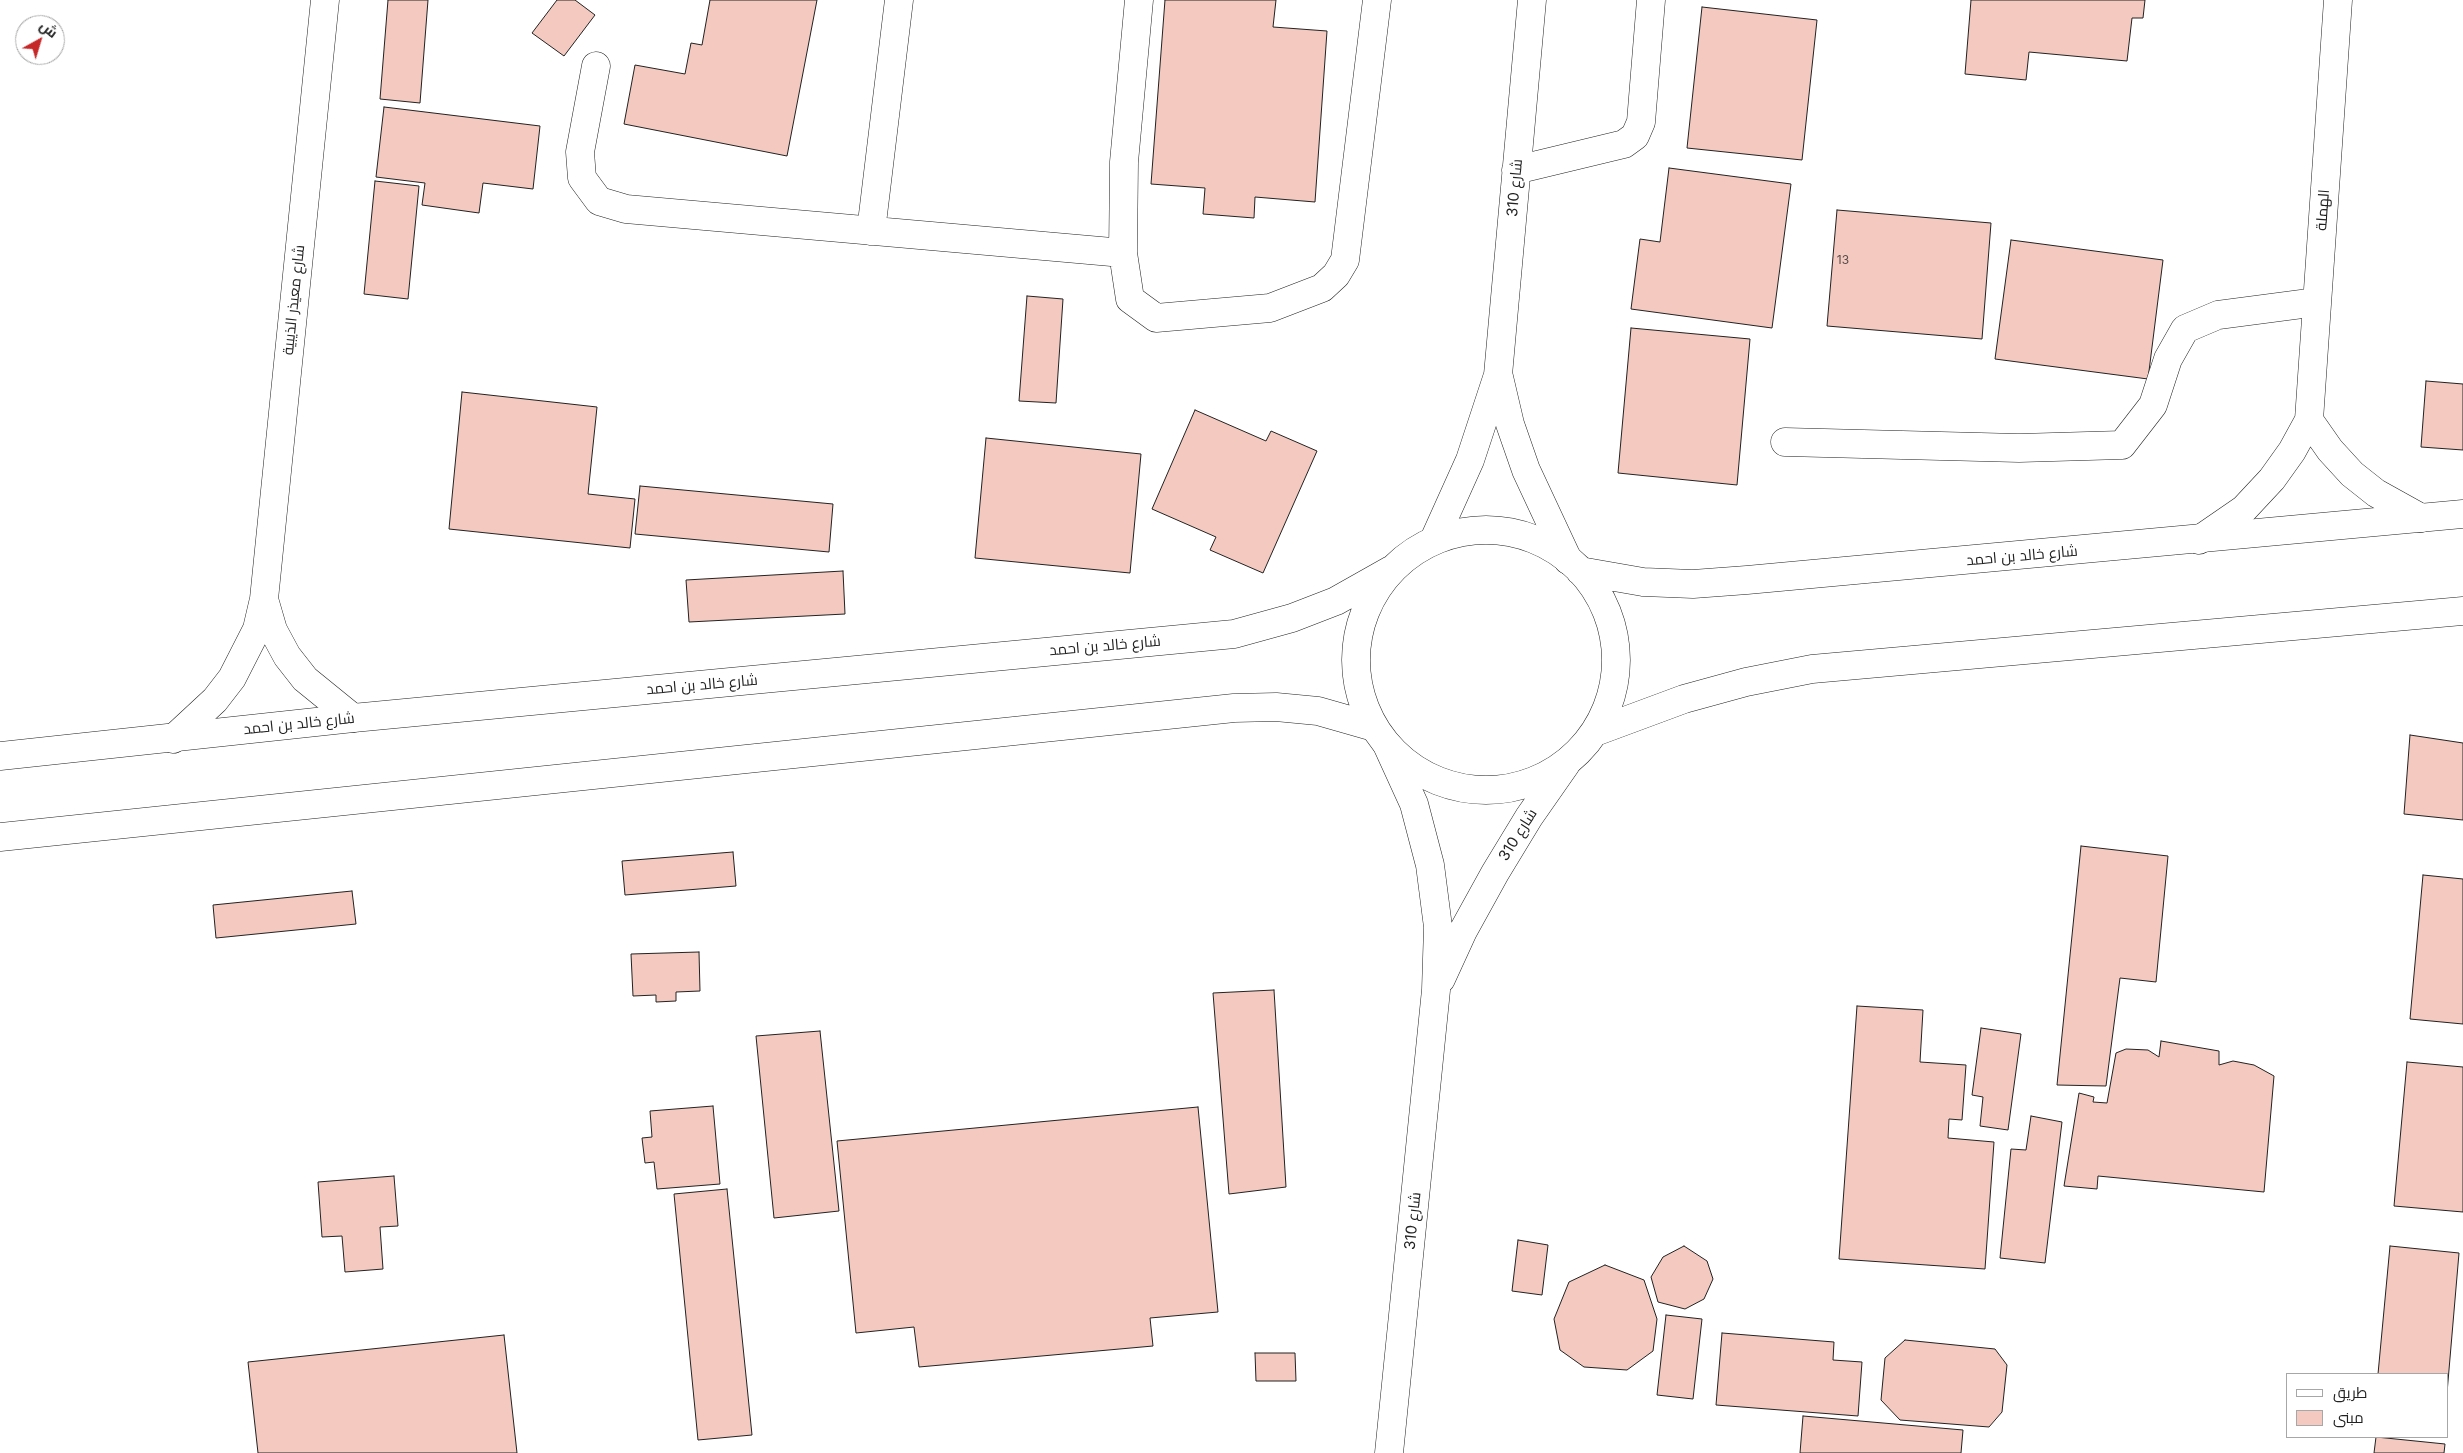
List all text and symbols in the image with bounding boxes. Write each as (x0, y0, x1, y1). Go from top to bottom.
north arrow (15, 15, 65, 65)
text: ش (37, 16, 61, 41)
street label: شارع 310 (1504, 158, 1526, 218)
street label: الهملة (2313, 189, 2333, 231)
street label: شارع معيذر الذيبية (279, 244, 309, 356)
house number: 13 (1837, 253, 1849, 267)
street label: شارع خالد بن احمد (1966, 542, 2078, 570)
street label: شارع خالد بن احمد (1049, 632, 1161, 660)
street label: شارع خالد بن احمد (646, 671, 758, 699)
street label: شارع خالد بن احمد (243, 709, 355, 739)
street label: شارع 310 (1495, 806, 1541, 864)
street label: شارع 310 (1401, 1191, 1425, 1251)
legend (2286, 1373, 2448, 1438)
text: طريق (2333, 1383, 2367, 1402)
text: مبنى (2333, 1408, 2364, 1427)

